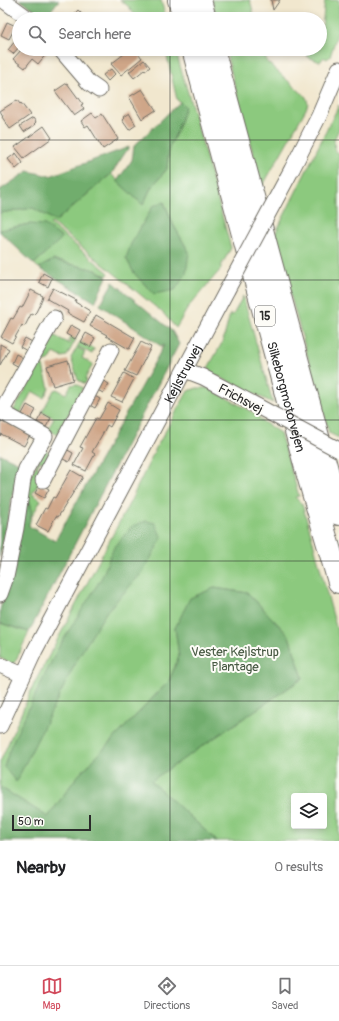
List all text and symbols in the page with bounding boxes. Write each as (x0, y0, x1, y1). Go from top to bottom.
search box (12, 12, 327, 56)
icon: search (26, 23, 48, 45)
text: Search here (58, 25, 131, 44)
road number: 15 (255, 306, 275, 326)
street label: Silkeborgmotorvejen (263, 340, 308, 454)
street label: Kejlstrupvej (161, 342, 205, 406)
street label: Frichsvej (215, 380, 266, 417)
park label: Vester Kejlstrup Plantage (191, 644, 279, 675)
map controls (291, 793, 327, 829)
button: layers (291, 793, 327, 829)
scale bar (12, 813, 91, 832)
text: 50 m (18, 815, 44, 828)
text: Nearby (16, 857, 65, 878)
text: 0 results (274, 859, 323, 875)
tab: Map (41, 975, 63, 1012)
tab: Directions (144, 975, 190, 1012)
tab: Saved (271, 975, 298, 1012)

